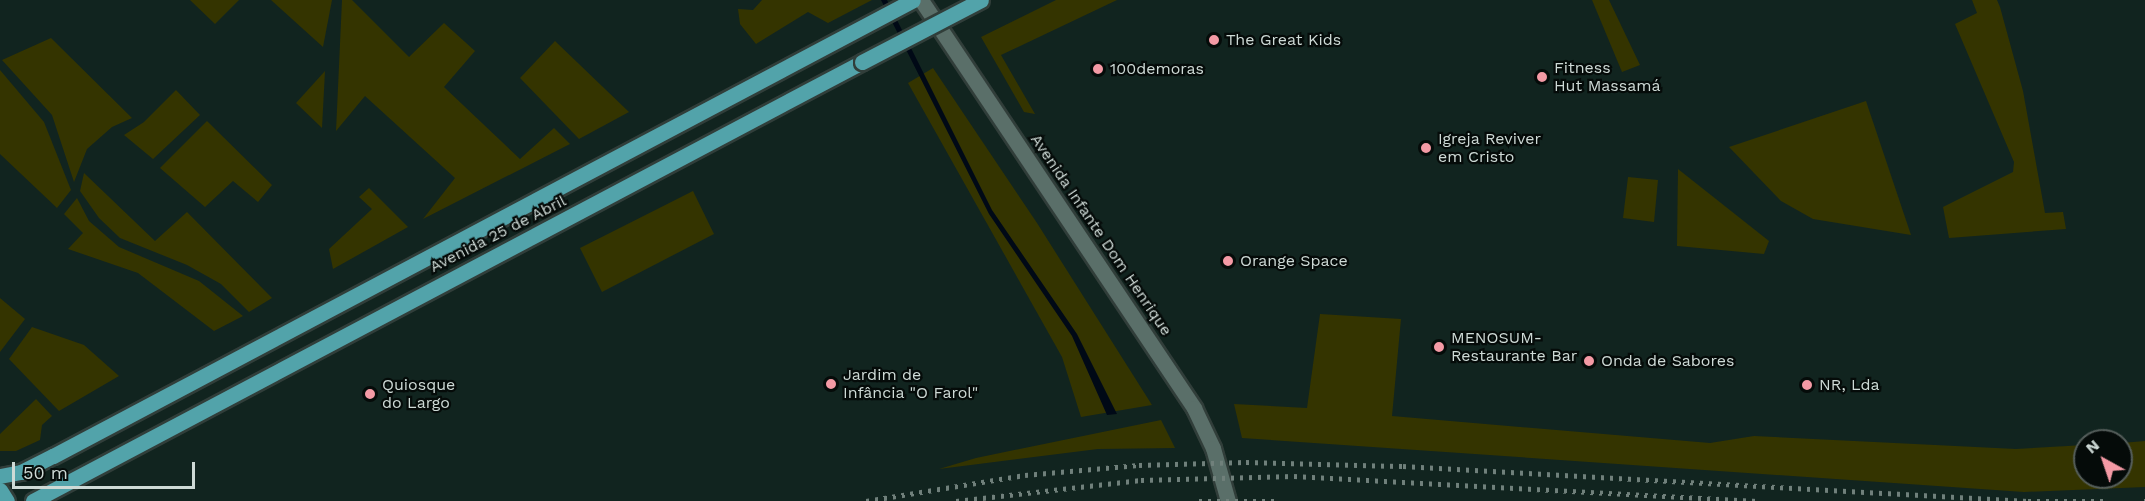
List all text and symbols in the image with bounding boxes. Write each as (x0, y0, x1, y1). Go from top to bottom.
place label: The Great Kids (1226, 30, 1341, 50)
marker: The Great Kids (1207, 33, 1221, 47)
place label: Fitness Hut Massamá (1554, 58, 1660, 96)
place label: 100demoras (1110, 59, 1204, 79)
marker: 100demoras (1091, 62, 1105, 76)
marker: Fitness Hut Massamá (1535, 70, 1549, 84)
place label: Igreja Reviver em Cristo (1438, 129, 1541, 167)
street label: Avenida Infante Dom Henrique (1026, 130, 1176, 340)
marker: Igreja Reviver em Cristo (1419, 141, 1433, 155)
street label: Avenida 25 de Abril (426, 191, 570, 277)
place label: Orange Space (1240, 251, 1348, 271)
marker: Orange Space (1221, 254, 1235, 268)
place label: MENOSUM- Restaurante Bar (1451, 328, 1577, 366)
marker: MENOSUM- Restaurante Bar (1432, 340, 1446, 354)
place label: Onda de Sabores (1601, 351, 1735, 371)
marker: Onda de Sabores (1582, 354, 1596, 368)
place label: Jardim de Infância "O Farol" (843, 365, 979, 403)
place label: Quiosque do Largo (382, 375, 455, 413)
place label: NR, Lda (1819, 375, 1880, 395)
marker: Jardim de Infância "O Farol" (824, 377, 838, 391)
marker: NR, Lda (1800, 378, 1814, 392)
marker: Quiosque do Largo (363, 387, 377, 401)
north arrow (2073, 429, 2133, 489)
text: N (2082, 435, 2103, 457)
scale bar (15, 450, 198, 488)
text: 50 m (23, 462, 68, 483)

